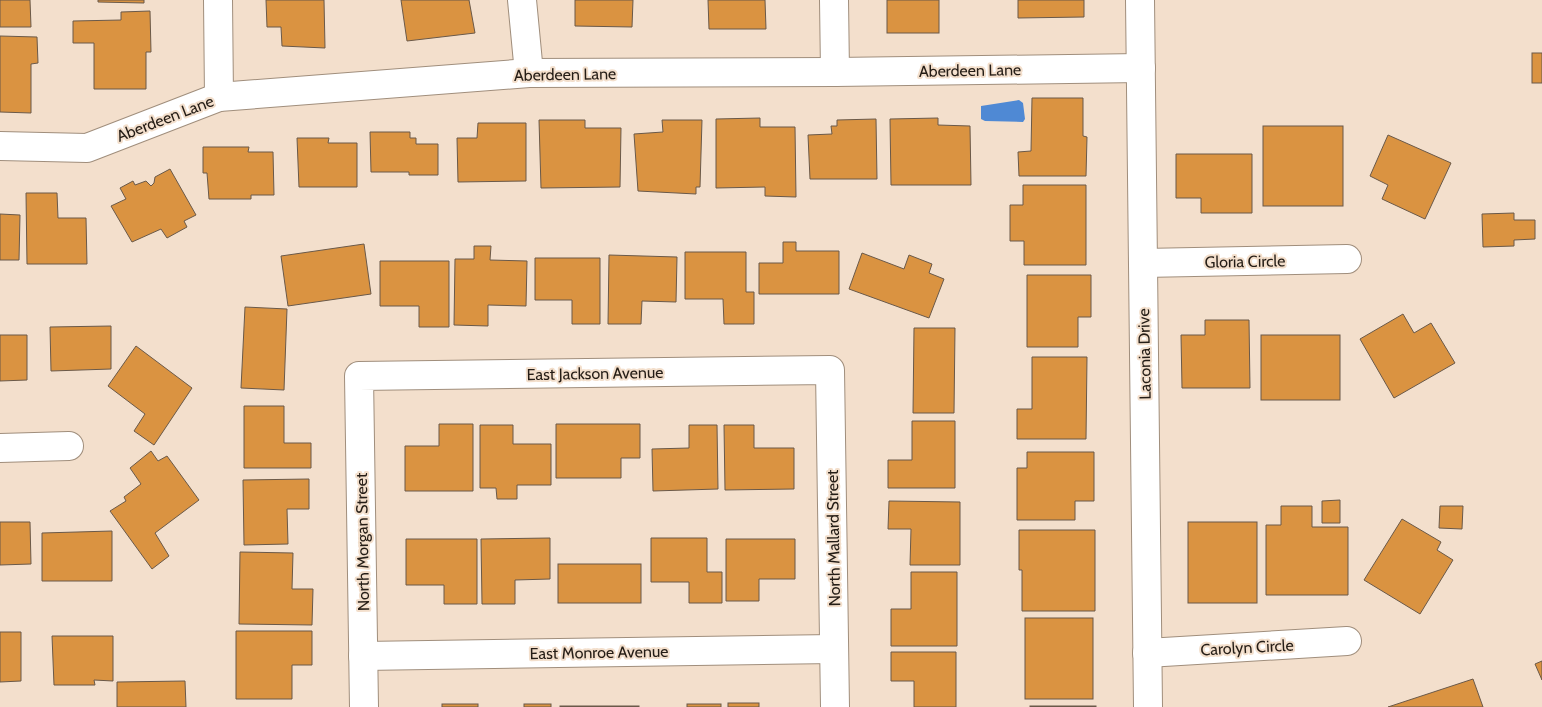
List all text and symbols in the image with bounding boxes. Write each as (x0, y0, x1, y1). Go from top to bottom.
street label: Aberdeen Lane (919, 60, 1021, 81)
street label: Aberdeen Lane (514, 64, 616, 85)
street label: Aberdeen Lane (114, 91, 216, 146)
street label: Gloria Circle (1205, 251, 1285, 272)
street label: Laconia Drive (1134, 308, 1155, 400)
street label: East Jackson Avenue (526, 363, 664, 384)
street label: North Mallard Street (823, 469, 844, 607)
street label: North Morgan Street (352, 472, 373, 611)
street label: Carolyn Circle (1200, 636, 1294, 659)
street label: East Monroe Avenue (529, 642, 669, 663)

